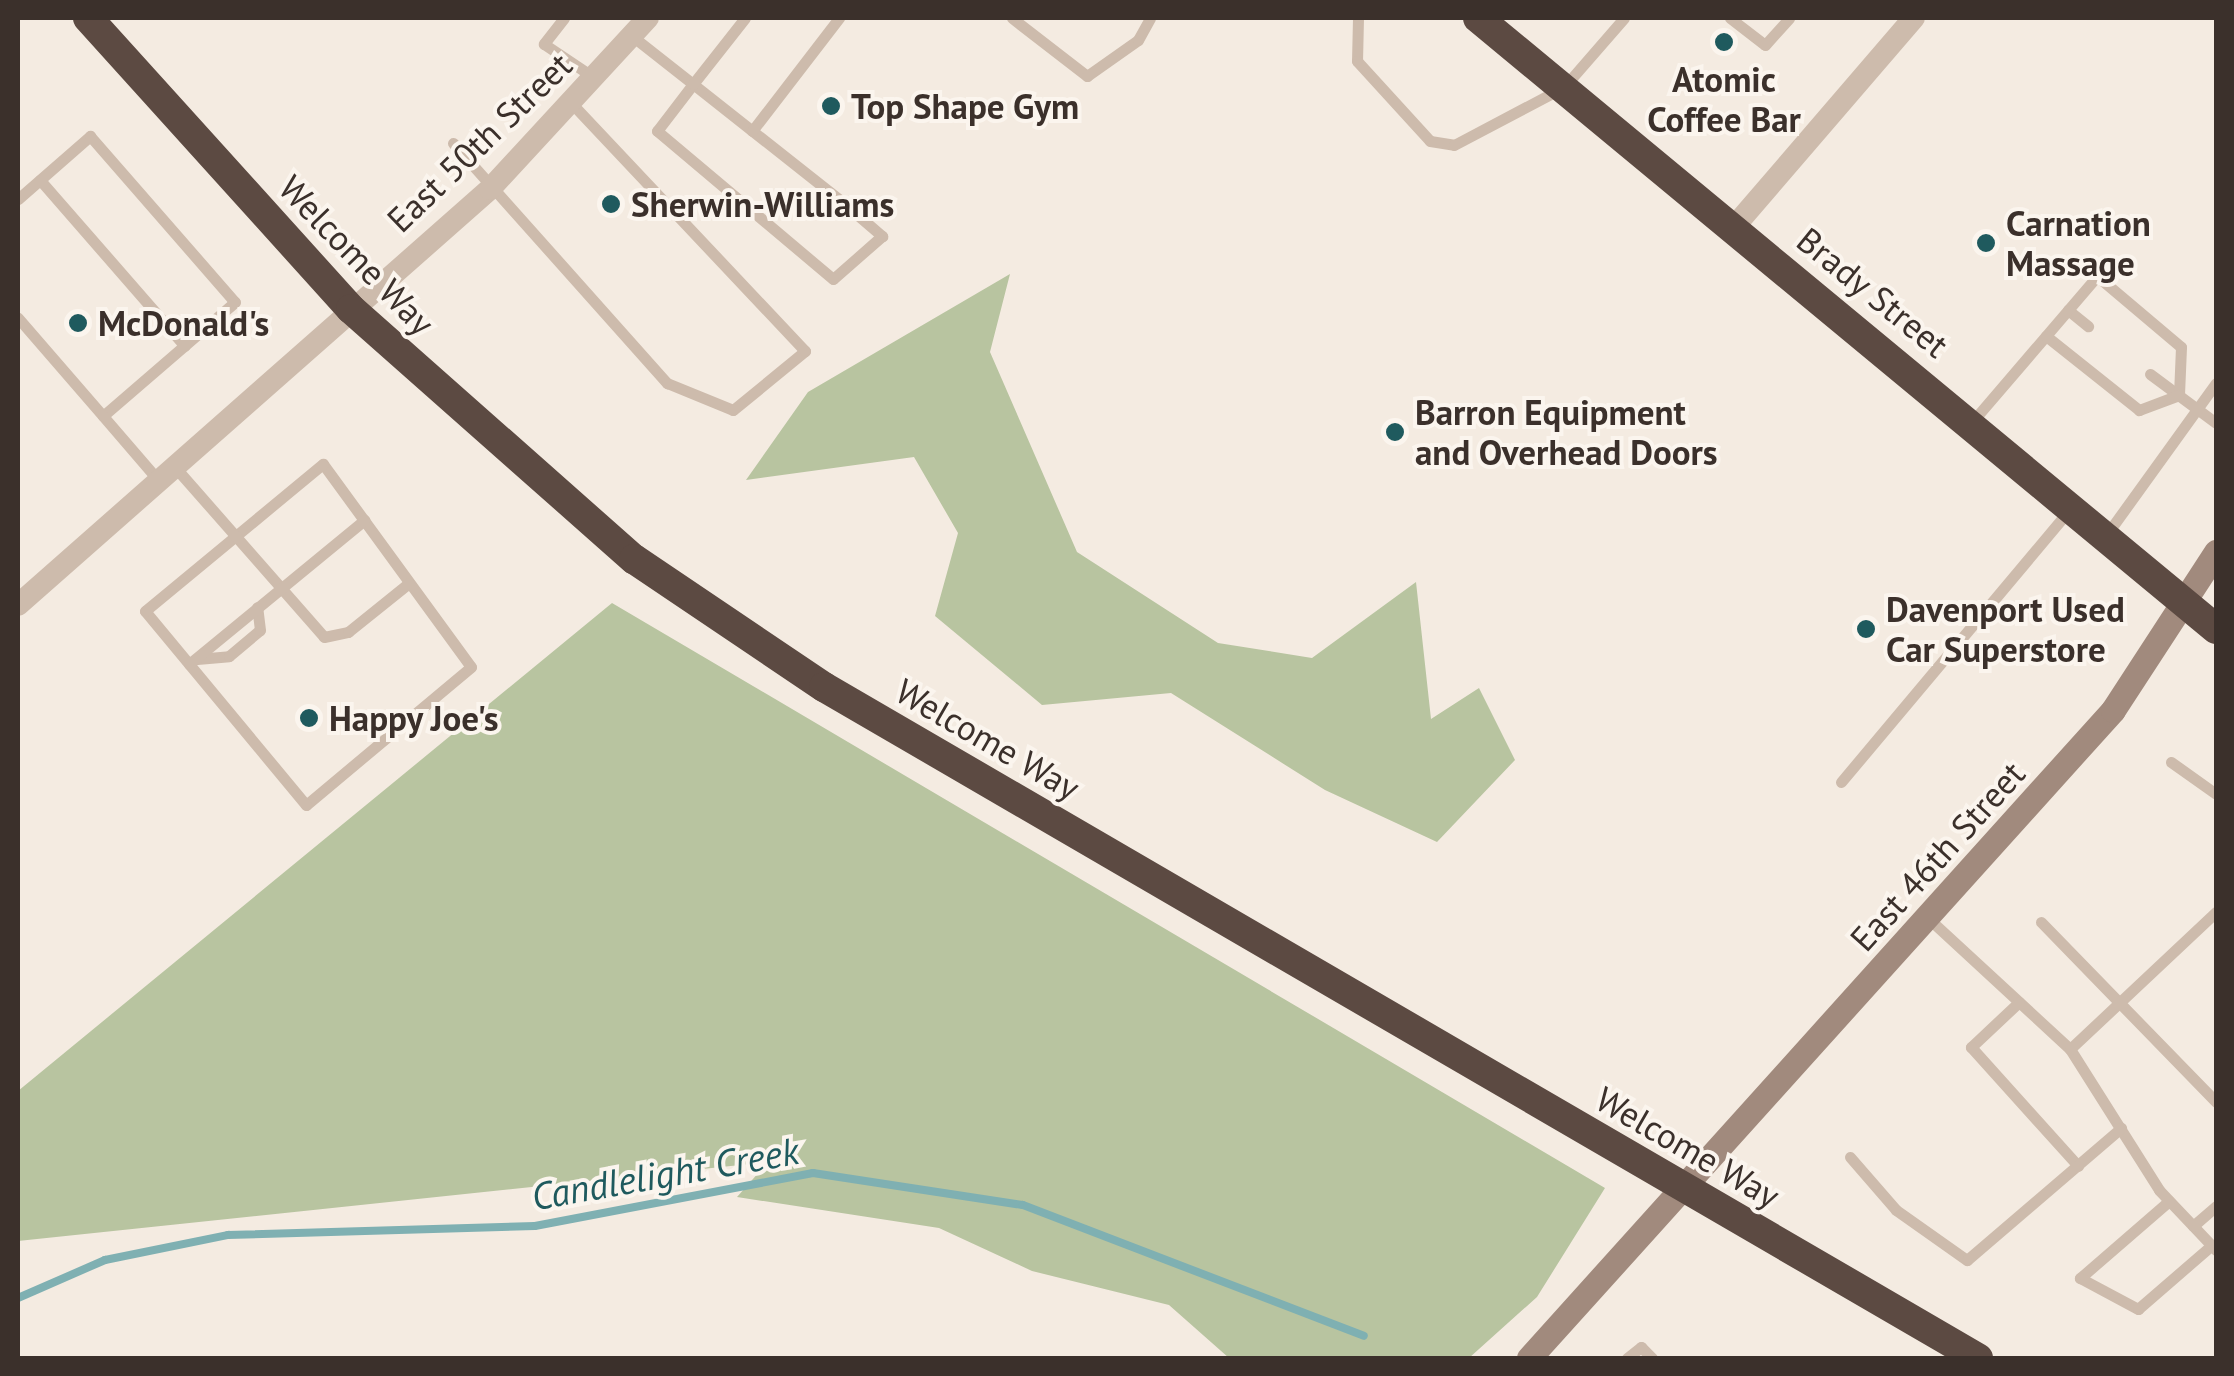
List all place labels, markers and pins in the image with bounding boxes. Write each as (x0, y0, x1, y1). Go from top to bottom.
marker: Atomic Coffee Bar (1713, 31, 1735, 53)
place label: Atomic Coffee Bar (1647, 58, 1801, 140)
place label: Top Shape Gym (851, 85, 1080, 127)
marker: Top Shape Gym (820, 95, 842, 117)
place label: Sherwin-Williams (631, 183, 894, 225)
marker: Sherwin-Williams (600, 193, 622, 215)
place label: Carnation Massage (2006, 202, 2151, 284)
marker: Carnation Massage (1975, 232, 1997, 254)
place label: McDonald's (98, 302, 269, 344)
marker: McDonald's (67, 312, 89, 334)
place label: Barron Equipment and Overhead Doors (1415, 391, 1718, 473)
marker: Barron Equipment and Overhead Doors (1384, 421, 1406, 443)
place label: Davenport Used Car Superstore (1886, 588, 2125, 670)
marker: Davenport Used Car Superstore (1855, 618, 1877, 640)
place label: Happy Joe's (329, 697, 500, 739)
marker: Happy Joe's (298, 707, 320, 729)

